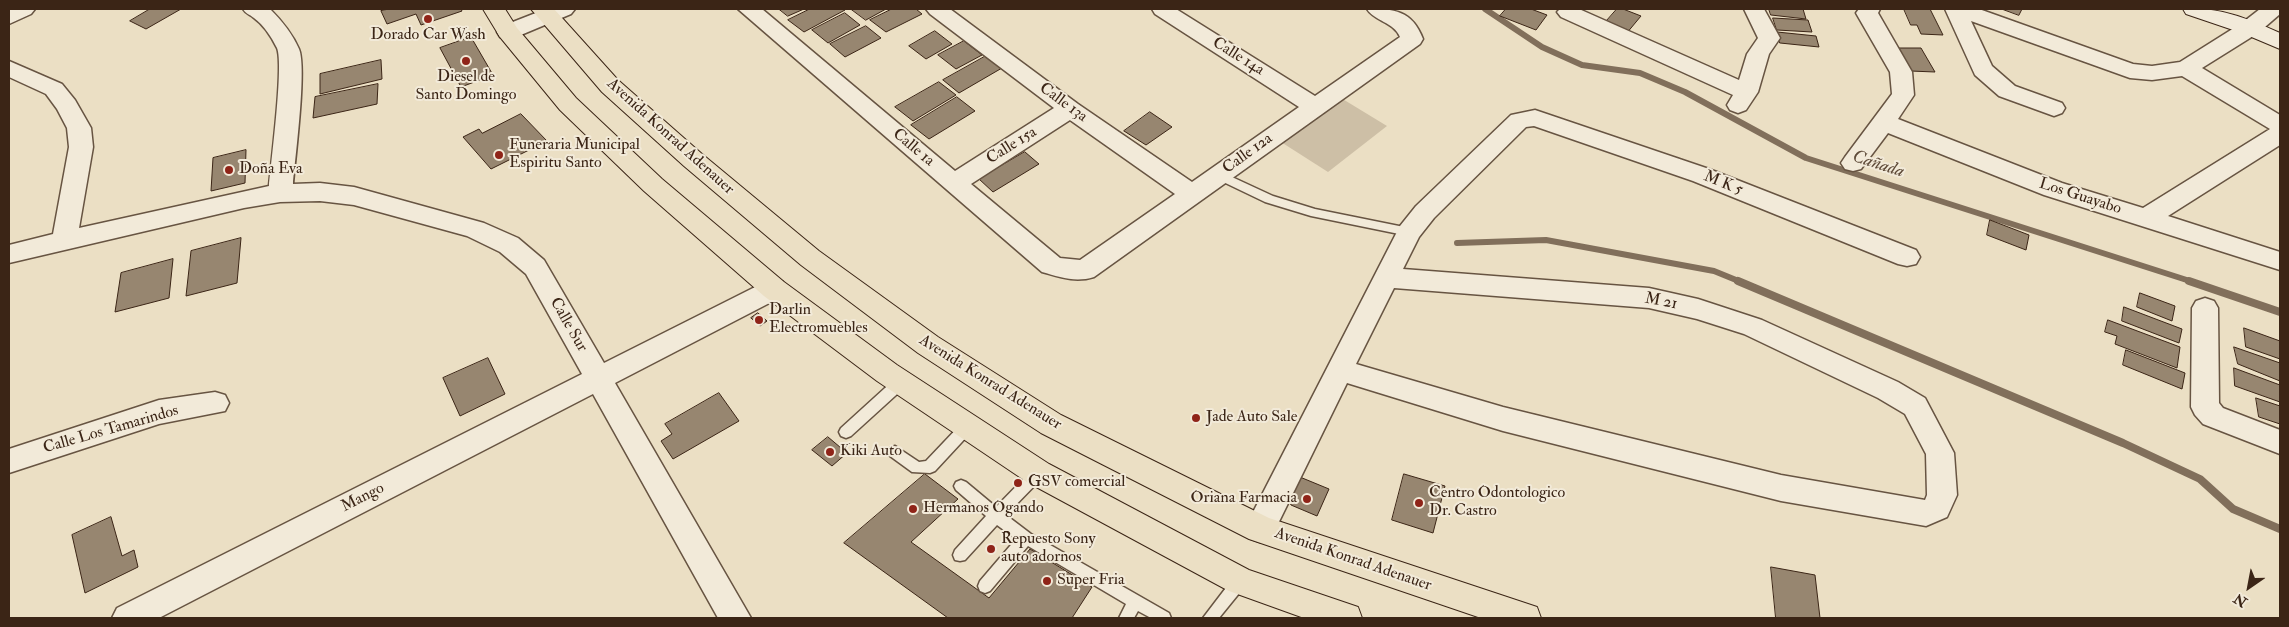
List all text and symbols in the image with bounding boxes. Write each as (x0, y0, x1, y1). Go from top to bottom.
marker: Dorado Car Wash (422, 13, 434, 25)
place label: Dorado Car Wash (370, 26, 486, 46)
street label: Calle 14a (1209, 34, 1267, 80)
marker: Diesel de Santo Domingo (460, 55, 472, 67)
place label: Diesel de Santo Domingo (415, 68, 517, 106)
street label: Avenida Konrad Adenauer (602, 75, 738, 199)
street label: Calle 13a (1035, 79, 1091, 127)
street label: Calle 15a (983, 123, 1041, 169)
street label: Calle 1a (888, 125, 938, 171)
street label: Calle 12a (1219, 130, 1277, 178)
place label: Funeraria Municipal Espiritu Santo (509, 136, 640, 174)
water label: Cañada (1849, 147, 1907, 183)
marker: Funeraria Municipal Espiritu Santo (493, 149, 505, 161)
place label: Doña Eva (239, 160, 303, 180)
marker: Doña Eva (223, 164, 235, 176)
street label: M K 5 (1701, 168, 1745, 200)
street label: Los Guayabo (2036, 175, 2124, 219)
street label: M 21 (1643, 289, 1679, 315)
street label: Calle Sur (545, 294, 591, 356)
place label: Darlin Electromuebles (769, 301, 868, 339)
marker: Darlin Electromuebles (753, 314, 765, 326)
street label: Avenida Konrad Adenauer (915, 331, 1065, 435)
street label: Calle Los Tamarindos (41, 402, 181, 458)
place label: Jade Auto Sale (1206, 408, 1297, 428)
marker: Jade Auto Sale (1190, 412, 1202, 424)
place label: Kiki Auto (840, 442, 902, 462)
marker: Kiki Auto (824, 446, 836, 458)
place label: GSV comercial (1028, 473, 1125, 493)
marker: GSV comercial (1012, 477, 1024, 489)
street label: Mango (338, 479, 388, 517)
place label: Centro Odontologico Dr. Castro (1429, 484, 1565, 522)
place label: Oriana Farmacia (1191, 489, 1297, 509)
marker: Oriana Farmacia (1301, 493, 1313, 505)
marker: Centro Odontologico Dr. Castro (1413, 497, 1425, 509)
place label: Hermanos Ogando (923, 499, 1044, 519)
marker: Hermanos Ogando (907, 503, 919, 515)
street label: Avenida Konrad Adenauer (1272, 524, 1434, 596)
place label: Repuesto Sony auto adornos (1001, 530, 1095, 568)
marker: Repuesto Sony auto adornos (985, 543, 997, 555)
north arrow (2224, 562, 2274, 612)
place label: Super Fria (1057, 571, 1125, 591)
marker: Super Fria (1041, 575, 1053, 587)
text: N (2231, 589, 2250, 611)

